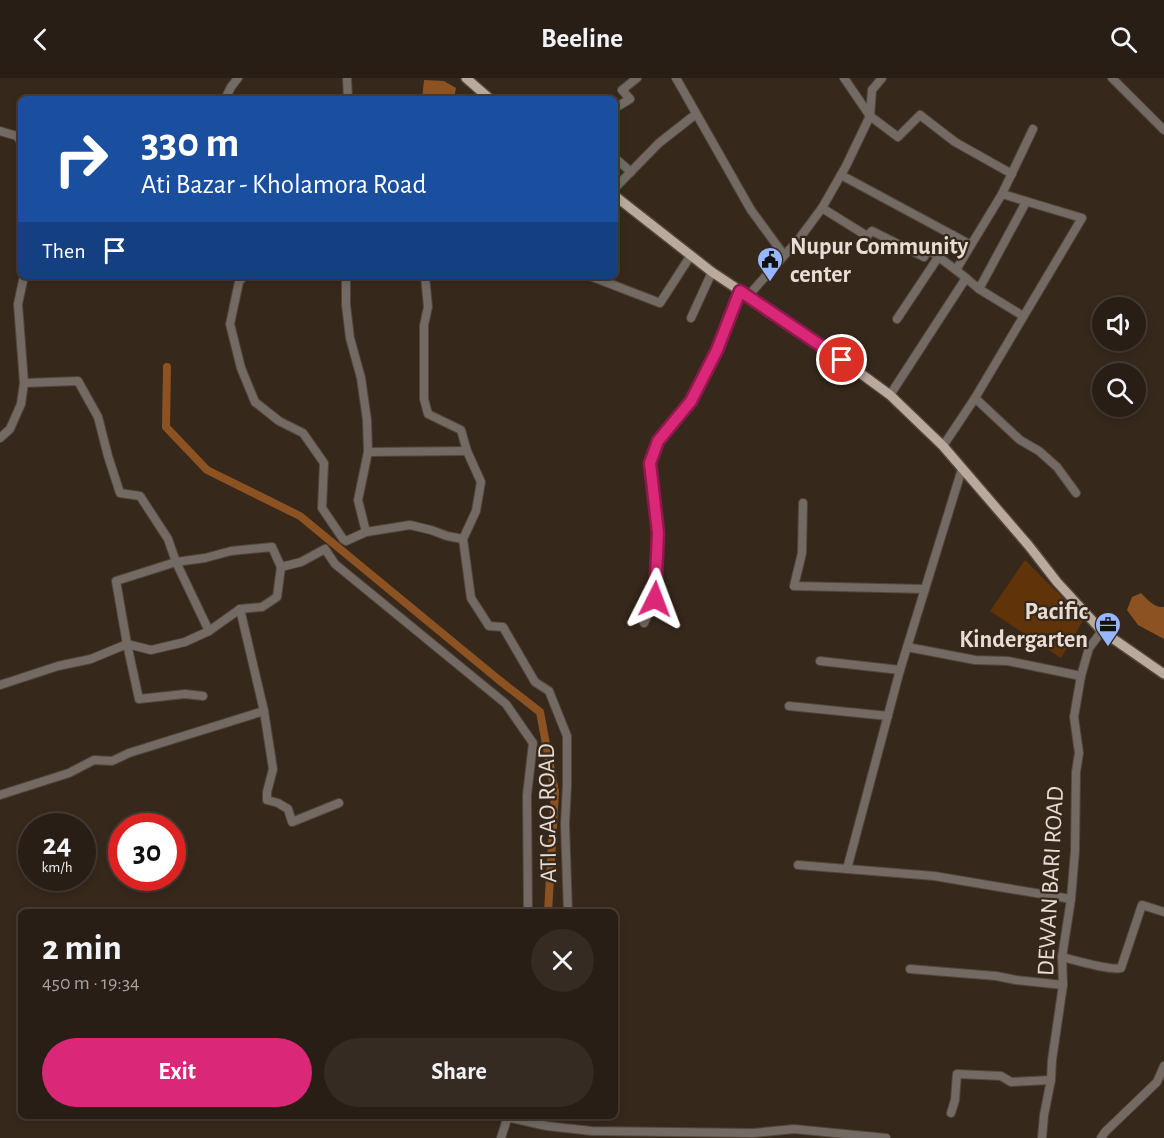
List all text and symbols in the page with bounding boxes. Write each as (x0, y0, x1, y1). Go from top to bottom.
icon: back (24, 23, 57, 56)
icon: search (1107, 23, 1140, 56)
text: Beeline (541, 25, 623, 52)
icon: right (42, 120, 120, 198)
text: 330 m (141, 122, 239, 164)
text: Ati Bazar - Kholamora Road (141, 171, 427, 198)
icon: arrive (98, 234, 131, 267)
place label: Nupur Community center (790, 235, 969, 287)
text: Then (42, 240, 86, 262)
public building icon: Nupur Community center (755, 245, 785, 283)
map controls (1092, 297, 1146, 417)
button: sound (1092, 297, 1146, 351)
pin (816, 334, 867, 385)
icon: arrive (825, 343, 858, 376)
button: search (1092, 363, 1146, 417)
position arrow (623, 567, 687, 631)
place label: Pacific Kindergarten (959, 600, 1088, 652)
office icon: Pacific Kindergarten (1093, 610, 1123, 648)
street label: ATI GAO ROAD (535, 743, 561, 883)
street label: DEWAN BARI ROAD (1034, 786, 1068, 977)
speed limit sign: 30 (108, 813, 186, 891)
text: 24 (42, 830, 72, 860)
text: km/h (42, 860, 72, 875)
button: close (531, 929, 594, 992)
text: 2 min (42, 930, 122, 966)
text: 450 m · 19:34 (42, 973, 140, 993)
button: Exit (42, 1038, 312, 1107)
button: Share (324, 1038, 594, 1107)

